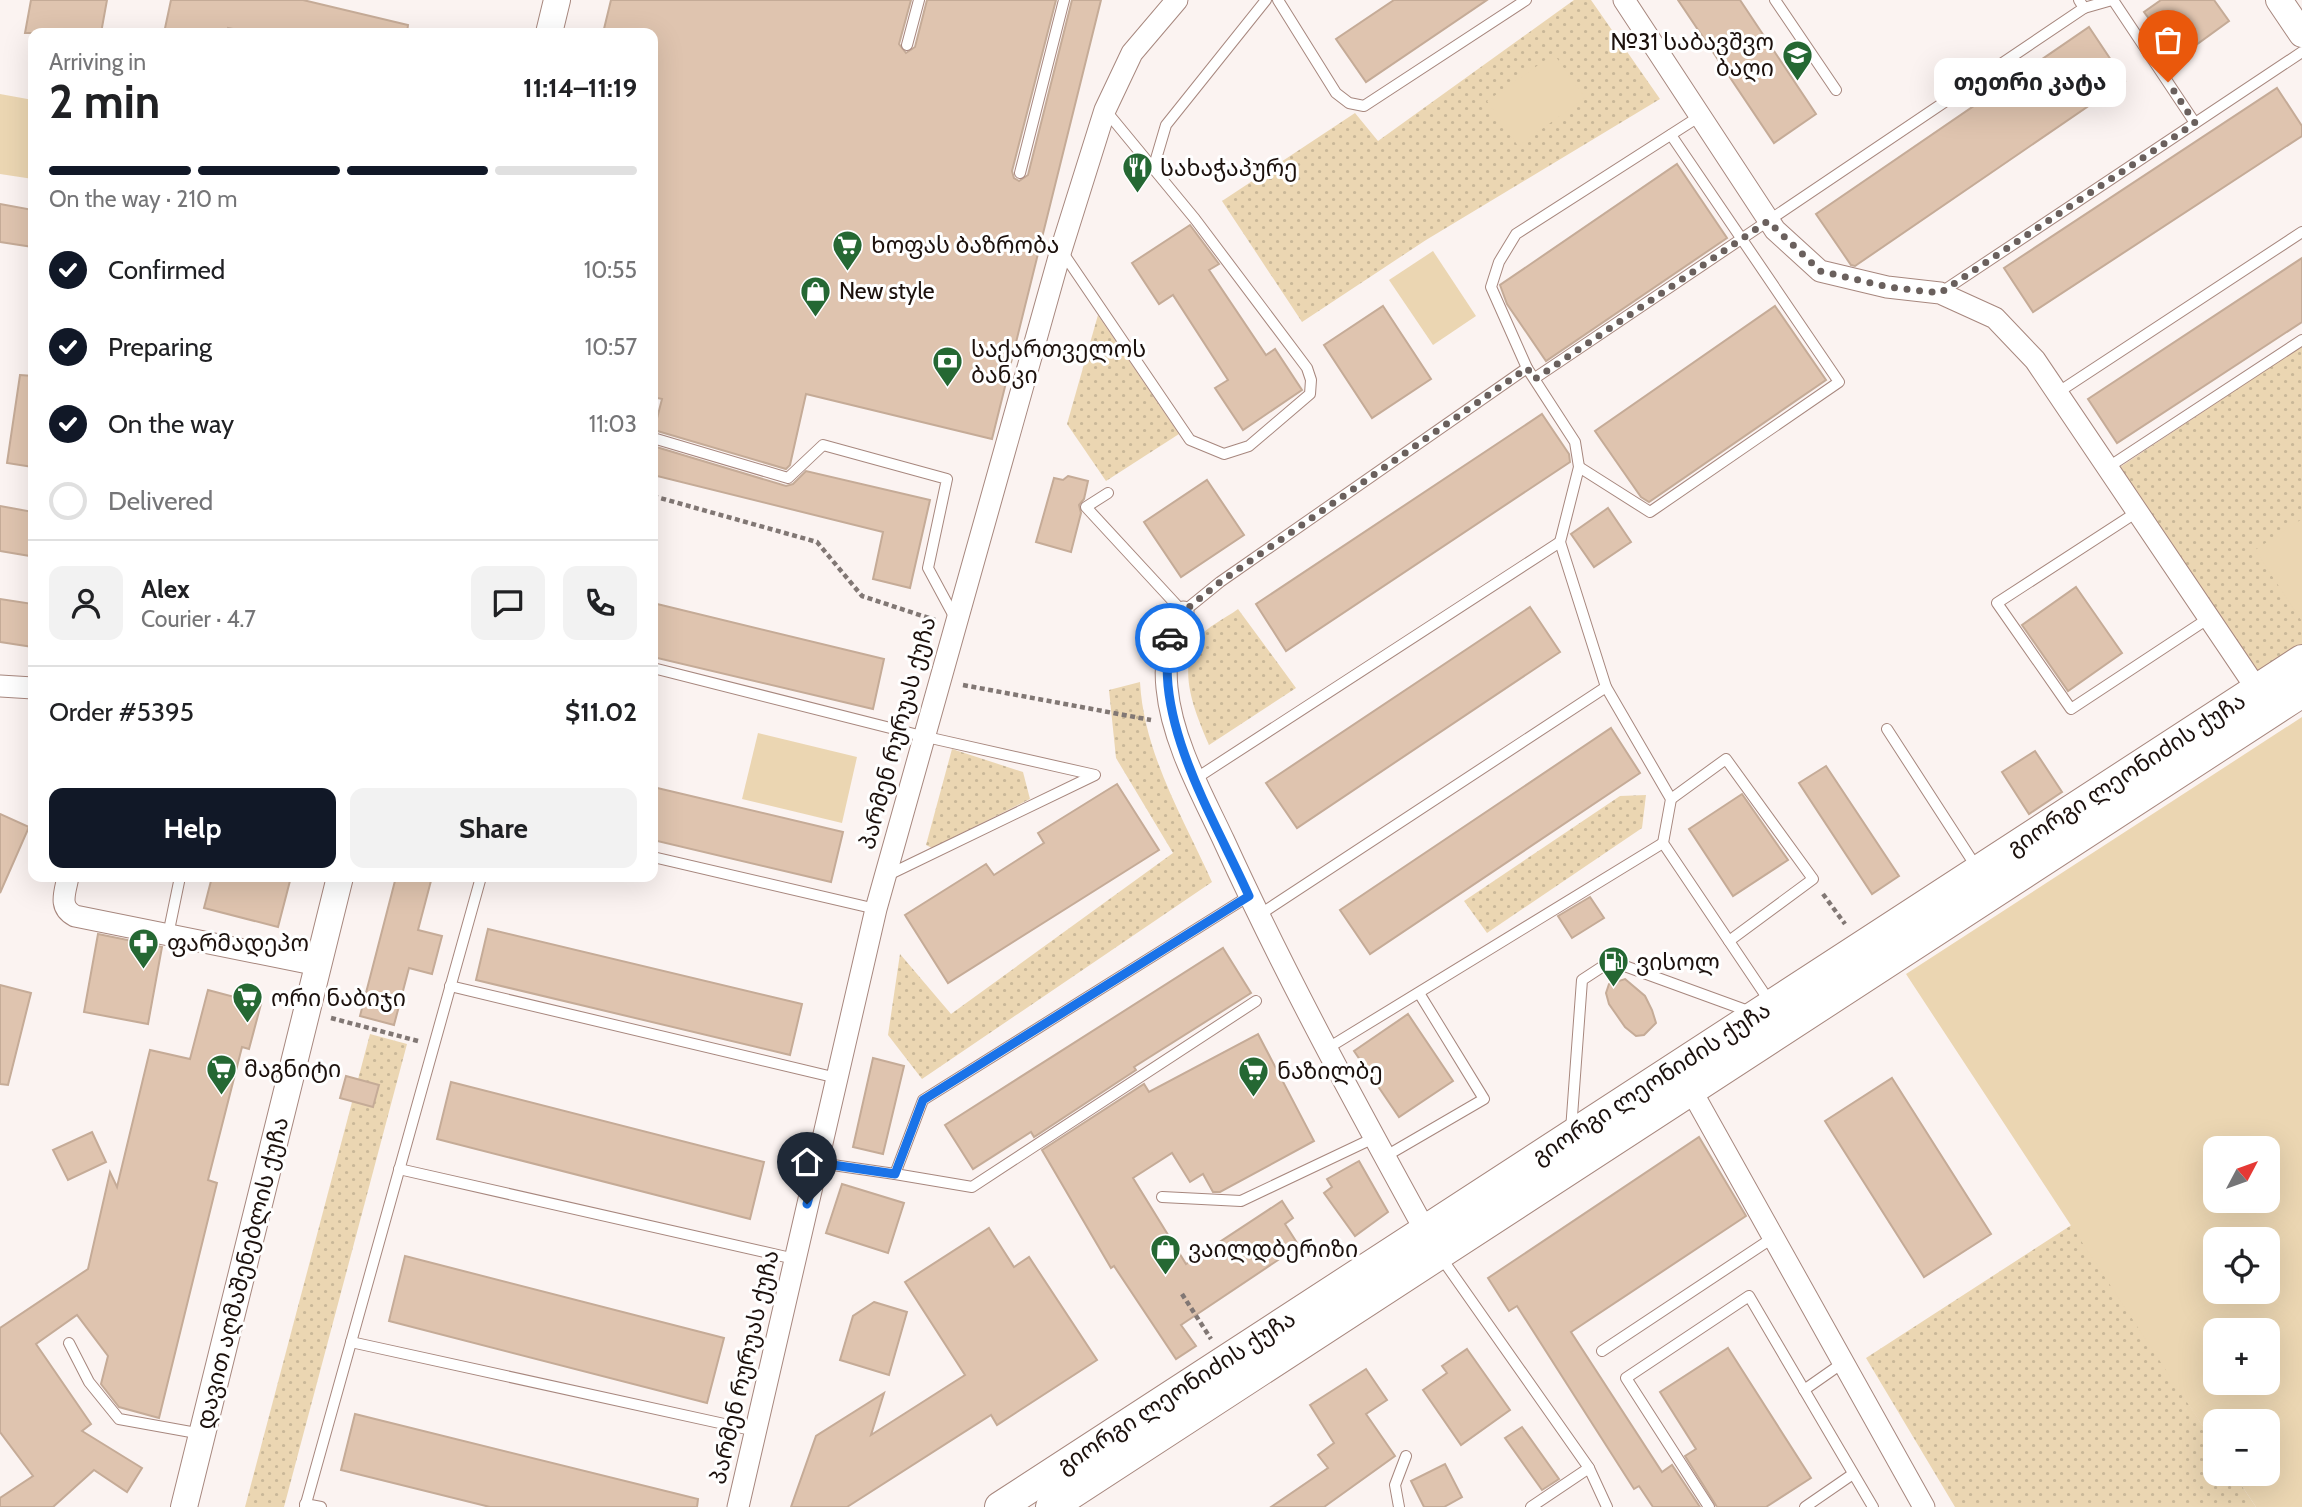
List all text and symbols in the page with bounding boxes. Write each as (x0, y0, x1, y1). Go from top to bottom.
pin (2138, 10, 2198, 82)
icon: bag (2149, 21, 2187, 59)
place label: №31 საბავშვო ბაღი (1610, 28, 1774, 82)
school or university icon: №31 საბავშვო ბაღი (1780, 38, 1814, 82)
text: Arriving in (49, 48, 146, 76)
callout: თეთრი კატა (1934, 57, 2126, 106)
text: თეთრი კატა (1953, 68, 2107, 96)
text: 11:14–11:19 (523, 72, 637, 104)
text: 2 min (49, 74, 160, 130)
restaurant icon: სახაჭაპურე (1120, 151, 1154, 195)
place label: სახაჭაპურე (1160, 154, 1298, 182)
text: On the way · 210 m (49, 185, 237, 213)
supermarket icon: Ხოფას Ბაზრობა (831, 228, 865, 272)
place label: Ხოფას Ბაზრობა (871, 231, 1059, 259)
icon: check (49, 251, 87, 289)
text: Confirmed (108, 254, 225, 286)
text: 10:55 (584, 256, 637, 284)
shop icon: New style (799, 274, 833, 318)
place label: New style (839, 277, 935, 305)
icon: check (49, 328, 87, 366)
text: Preparing (108, 331, 212, 363)
text: 10:57 (585, 333, 637, 361)
place label: საქართველოს ბანკი (971, 335, 1146, 389)
bank icon: საქართველოს ბანკი (931, 345, 965, 389)
icon: check (49, 405, 87, 443)
text: On the way (108, 408, 234, 440)
text: 11:03 (589, 410, 637, 438)
text: Delivered (108, 485, 213, 517)
button: person (49, 566, 123, 640)
button: chat (471, 566, 545, 640)
button: phone (563, 566, 637, 640)
text: Alex (141, 573, 190, 605)
courier (1135, 603, 1205, 673)
text: Courier · 4.7 (141, 605, 256, 633)
street label: პარმენ რურუას ქუჩა (852, 614, 942, 852)
icon: car (1151, 619, 1189, 657)
street label: გიორგი ლეონიძის ქუჩა (2002, 686, 2250, 862)
text: Order #5395 (49, 696, 194, 728)
text: $11.02 (565, 696, 637, 728)
button: Help (49, 788, 336, 868)
button: Share (350, 788, 637, 868)
pharmacy icon: ფარმადეპო (127, 926, 161, 970)
place label: ფარმადეპო (167, 929, 309, 957)
fuel station icon: ვისოლ (1596, 945, 1630, 989)
place label: ვისოლ (1636, 948, 1720, 976)
supermarket icon: ორი ნაბიჯი (231, 981, 265, 1025)
place label: ორი ნაბიჯი (271, 984, 406, 1012)
street label: გიორგი ლეონიძის ქუჩა (1527, 995, 1775, 1171)
supermarket icon: მაგნიტი (204, 1052, 238, 1096)
supermarket icon: ნაზილბე (1237, 1054, 1271, 1098)
place label: მაგნიტი (244, 1055, 341, 1083)
place label: ნაზილბე (1277, 1057, 1383, 1085)
street label: დავით აღმაშენებლის ქუჩა (190, 1114, 294, 1432)
pin (777, 1132, 837, 1204)
north arrow (2203, 1136, 2280, 1213)
map controls (2203, 1136, 2280, 1486)
icon: home (788, 1143, 826, 1181)
button: locate (2203, 1227, 2280, 1304)
shop icon: ვაილდბერიზი (1148, 1232, 1182, 1276)
place label: ვაილდბერიზი (1188, 1235, 1358, 1263)
street label: პარმენ რურუას ქუჩა (703, 1247, 785, 1487)
street label: გიორგი ლეონიძის ქუჩა (1052, 1304, 1300, 1480)
button: + (2203, 1318, 2280, 1395)
button: − (2203, 1409, 2280, 1486)

